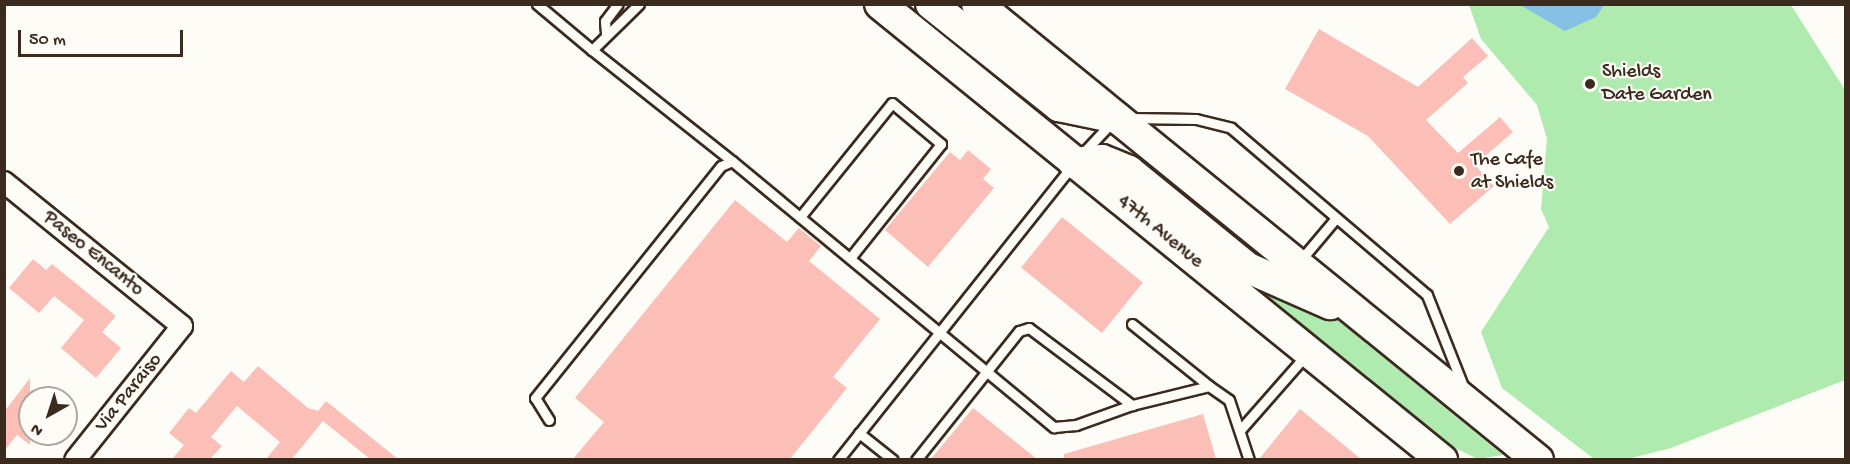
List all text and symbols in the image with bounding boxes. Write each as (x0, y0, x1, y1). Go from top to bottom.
scale bar (21, 18, 186, 56)
text: 50 m (29, 30, 66, 51)
place label: Shields Date Garden (1602, 60, 1712, 107)
marker: Shields Date Garden (1583, 77, 1597, 91)
place label: The Cafe at Shields (1471, 148, 1553, 195)
marker: The Cafe at Shields (1452, 164, 1466, 178)
street label: 47th Avenue (1112, 190, 1208, 274)
street label: Paseo Encanto (38, 206, 148, 302)
street label: Via Paraiso (90, 349, 168, 437)
north arrow (18, 386, 78, 446)
text: N (28, 418, 48, 439)

